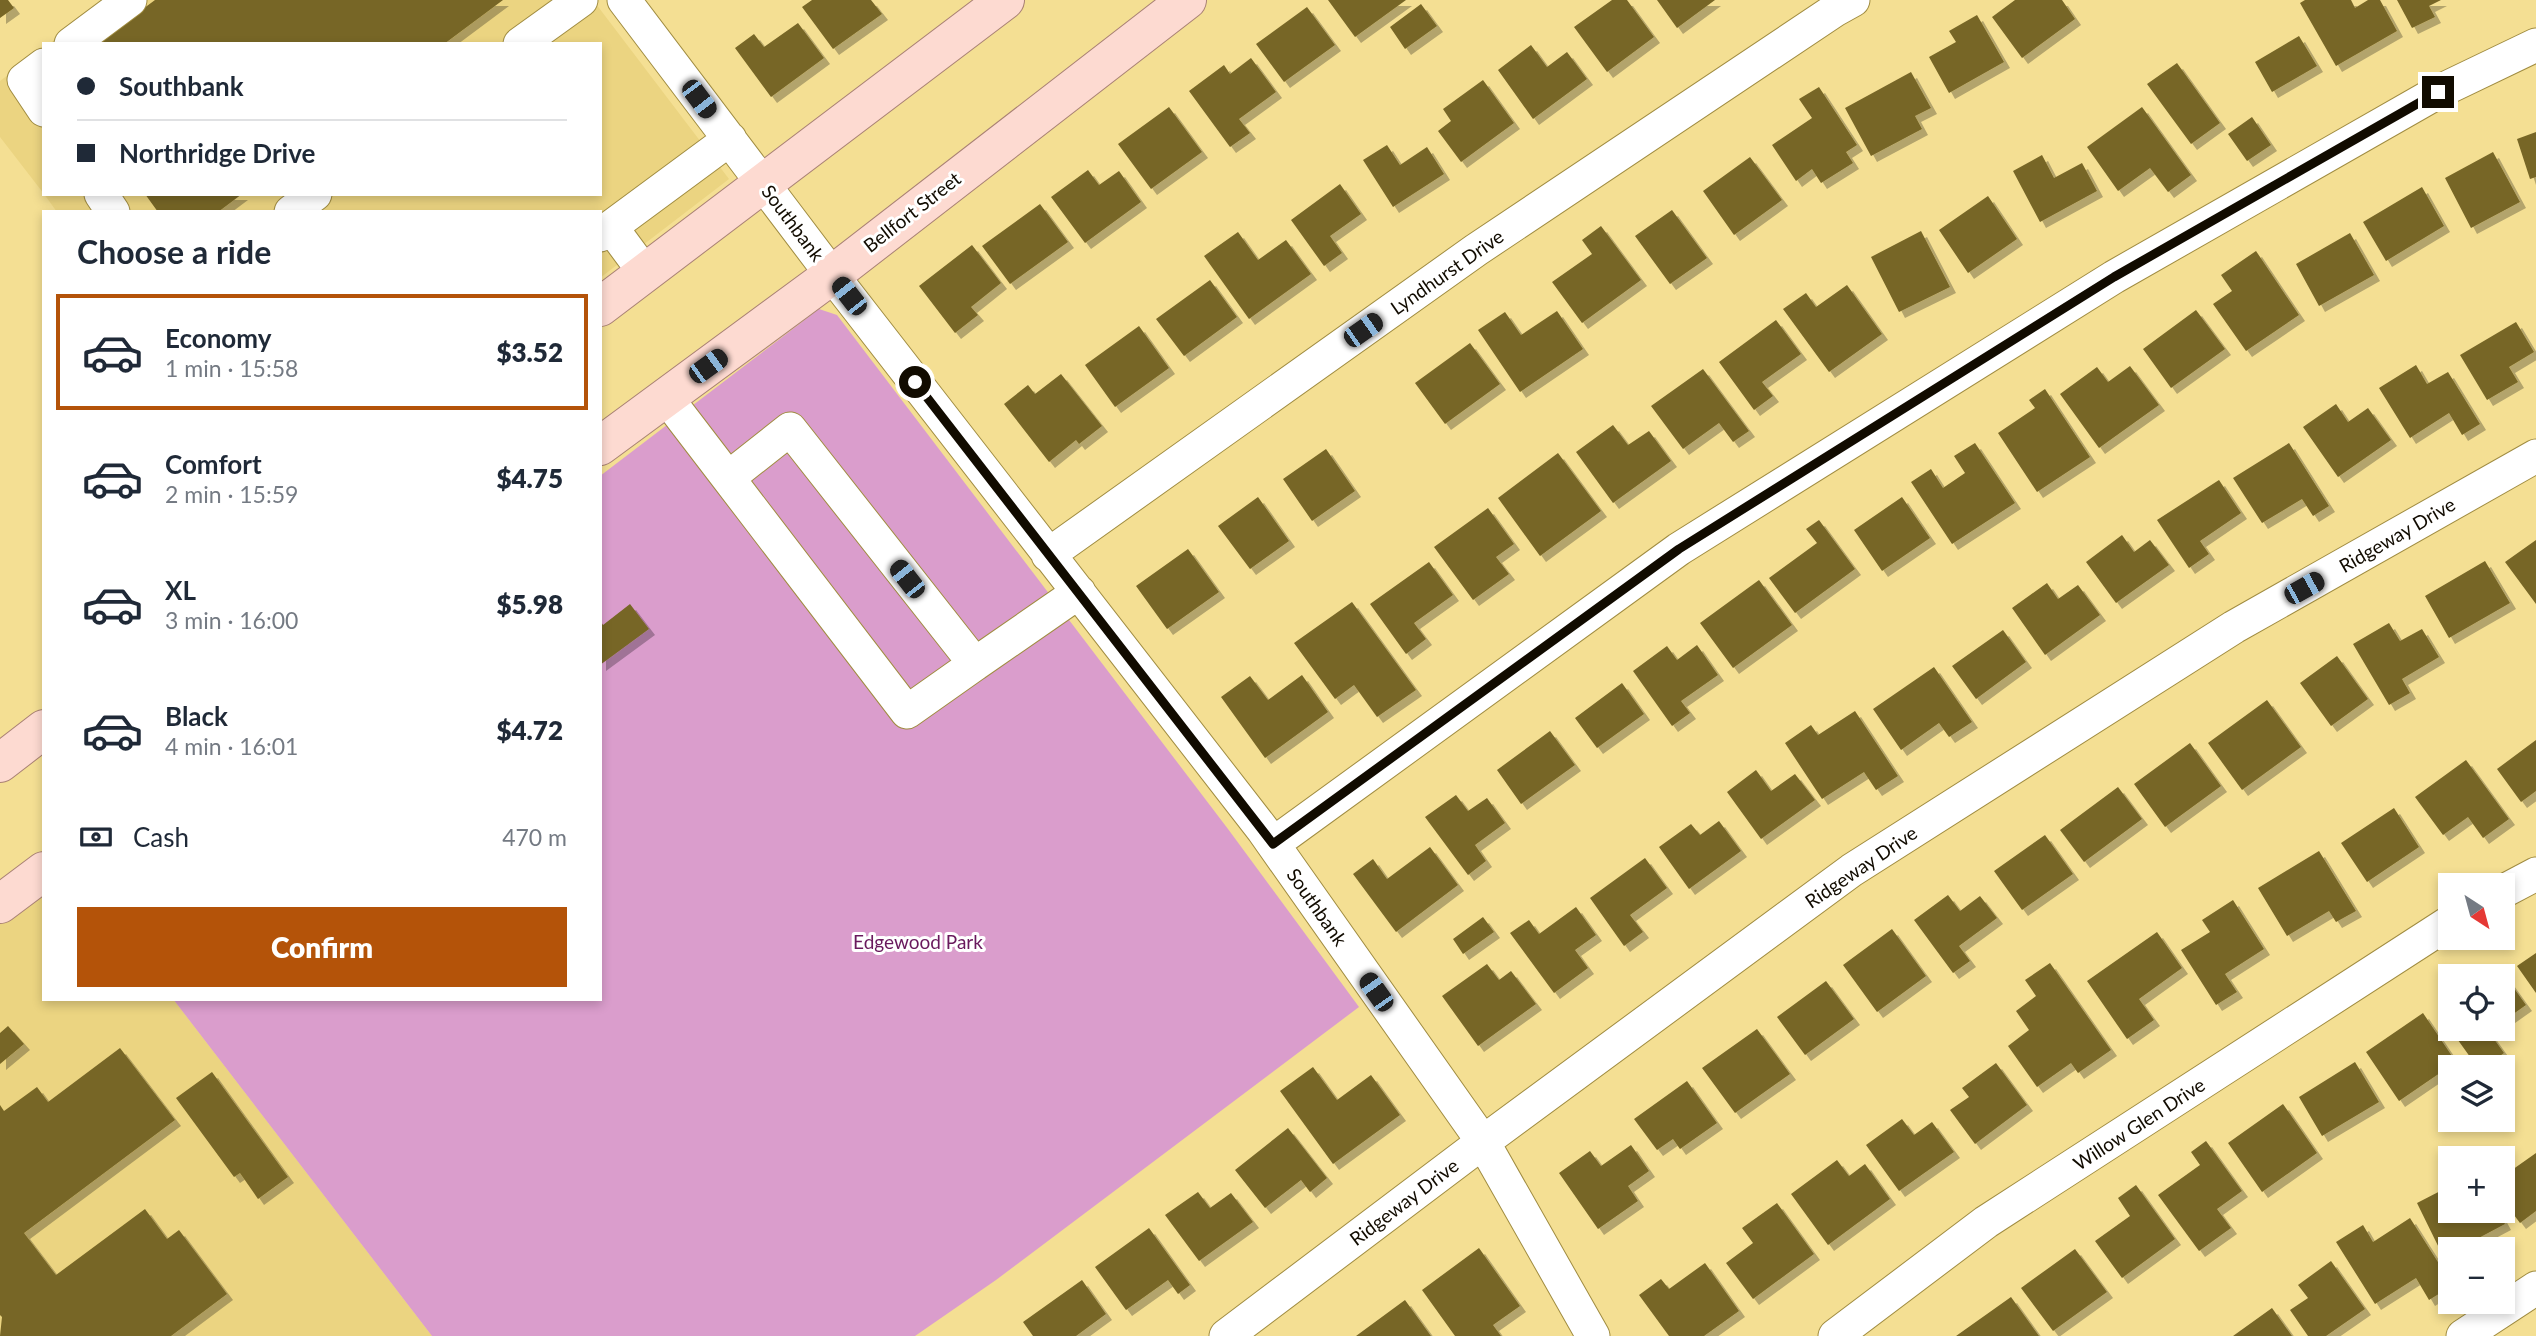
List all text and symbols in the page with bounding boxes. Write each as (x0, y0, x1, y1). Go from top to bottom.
text: Southbank (119, 70, 244, 102)
car (678, 76, 721, 122)
route end (2422, 76, 2454, 108)
text: Northridge Drive (119, 137, 315, 169)
street label: Bellfort Street (859, 166, 965, 257)
street label: Southbank (757, 180, 830, 266)
street label: Lyndhurst Drive (1386, 224, 1507, 319)
text: Choose a ride (77, 232, 271, 271)
car (828, 273, 871, 319)
car (1340, 309, 1387, 351)
icon: car (81, 321, 144, 384)
text: Economy (165, 322, 271, 354)
text: $3.52 (496, 336, 563, 368)
car (685, 345, 732, 387)
text: 1 min · 15:58 (165, 354, 298, 382)
route start (899, 366, 931, 398)
icon: car (81, 447, 144, 510)
text: Comfort (165, 448, 262, 480)
text: $4.75 (496, 462, 563, 494)
text: 2 min · 15:59 (165, 480, 298, 508)
street label: Ridgeway Drive (2335, 492, 2459, 577)
car (886, 556, 929, 602)
car (2281, 569, 2328, 607)
icon: car (81, 573, 144, 636)
text: XL (165, 574, 196, 606)
text: $5.98 (496, 588, 563, 620)
text: 3 min · 16:00 (165, 606, 298, 634)
icon: car (81, 699, 144, 762)
text: Black (165, 700, 228, 732)
text: $4.72 (496, 714, 563, 746)
text: 4 min · 16:01 (165, 732, 298, 760)
icon: cash (77, 818, 115, 856)
text: Cash (133, 821, 189, 853)
street label: Ridgeway Drive (1800, 821, 1921, 913)
text: 470 m (502, 823, 567, 851)
street label: Southbank (1282, 864, 1353, 950)
north arrow (2438, 873, 2515, 950)
map controls (2438, 873, 2515, 1314)
button: Confirm (77, 907, 567, 987)
park label: Edgewood Park (853, 930, 983, 953)
button: locate (2438, 964, 2515, 1041)
car (1356, 969, 1397, 1015)
button: layers (2438, 1055, 2515, 1132)
street label: Willow Glen Drive (2069, 1072, 2209, 1175)
button: + (2438, 1146, 2515, 1223)
street label: Ridgeway Drive (1345, 1153, 1463, 1250)
button: − (2438, 1237, 2515, 1314)

